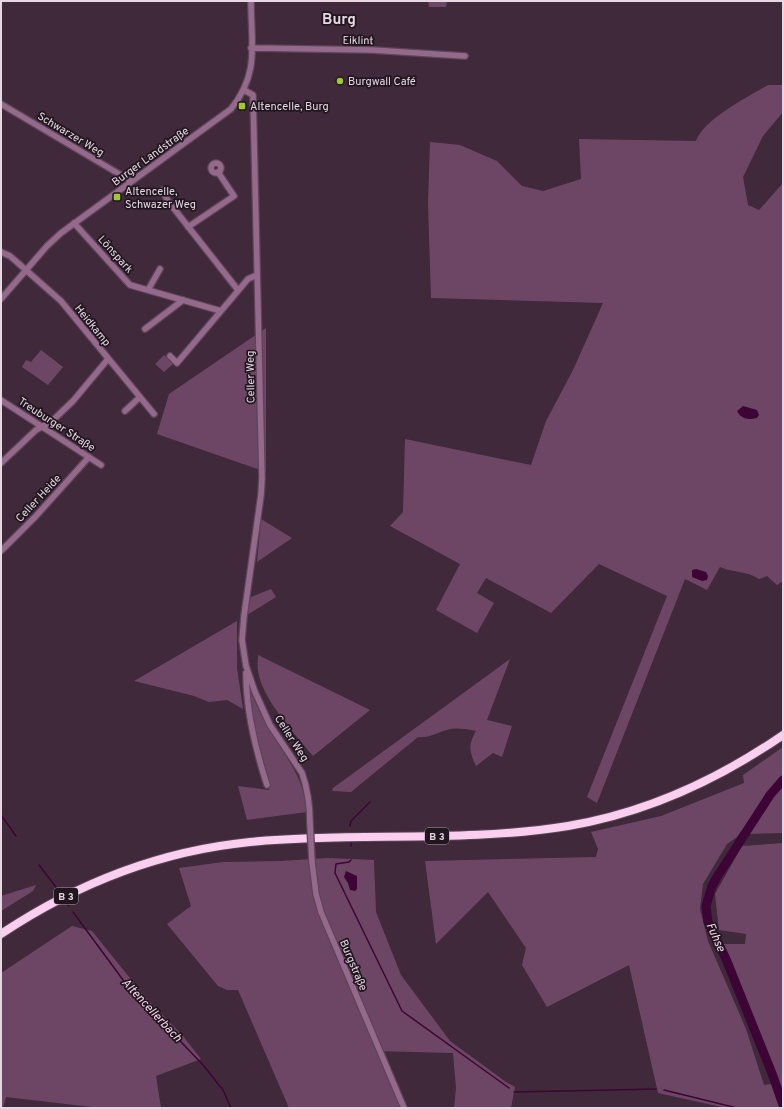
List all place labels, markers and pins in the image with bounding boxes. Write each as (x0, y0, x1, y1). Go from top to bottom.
place label: Burgwall Café (348, 75, 416, 89)
marker: Burgwall Café (335, 76, 345, 86)
place label: Altencelle, Burg (250, 100, 329, 114)
marker: Altencelle, Burg (237, 101, 247, 111)
place label: Altencelle, Schwazer Weg (125, 185, 196, 212)
marker: Altencelle, Schwazer Weg (112, 192, 122, 202)

